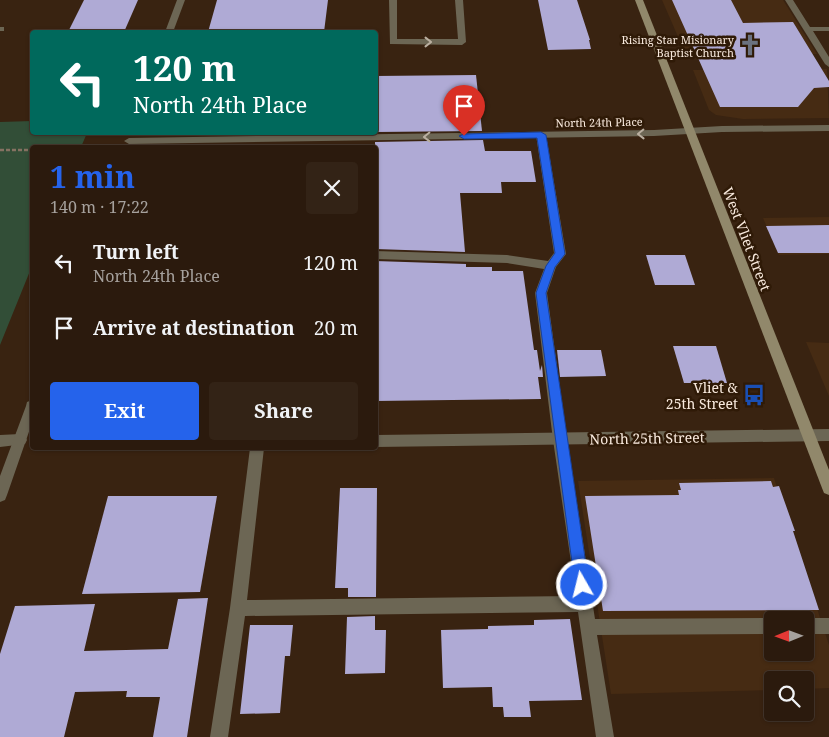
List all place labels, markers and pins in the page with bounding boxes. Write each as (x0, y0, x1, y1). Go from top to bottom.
place label: Rising Star Misionary Baptist Church (621, 32, 735, 60)
church icon: Rising Star Misionary Baptist Church (737, 32, 763, 58)
pin (443, 85, 485, 136)
place label: Vliet & 25th Street (666, 378, 739, 413)
bus stop icon: Vliet & 25th Street (741, 382, 767, 408)

